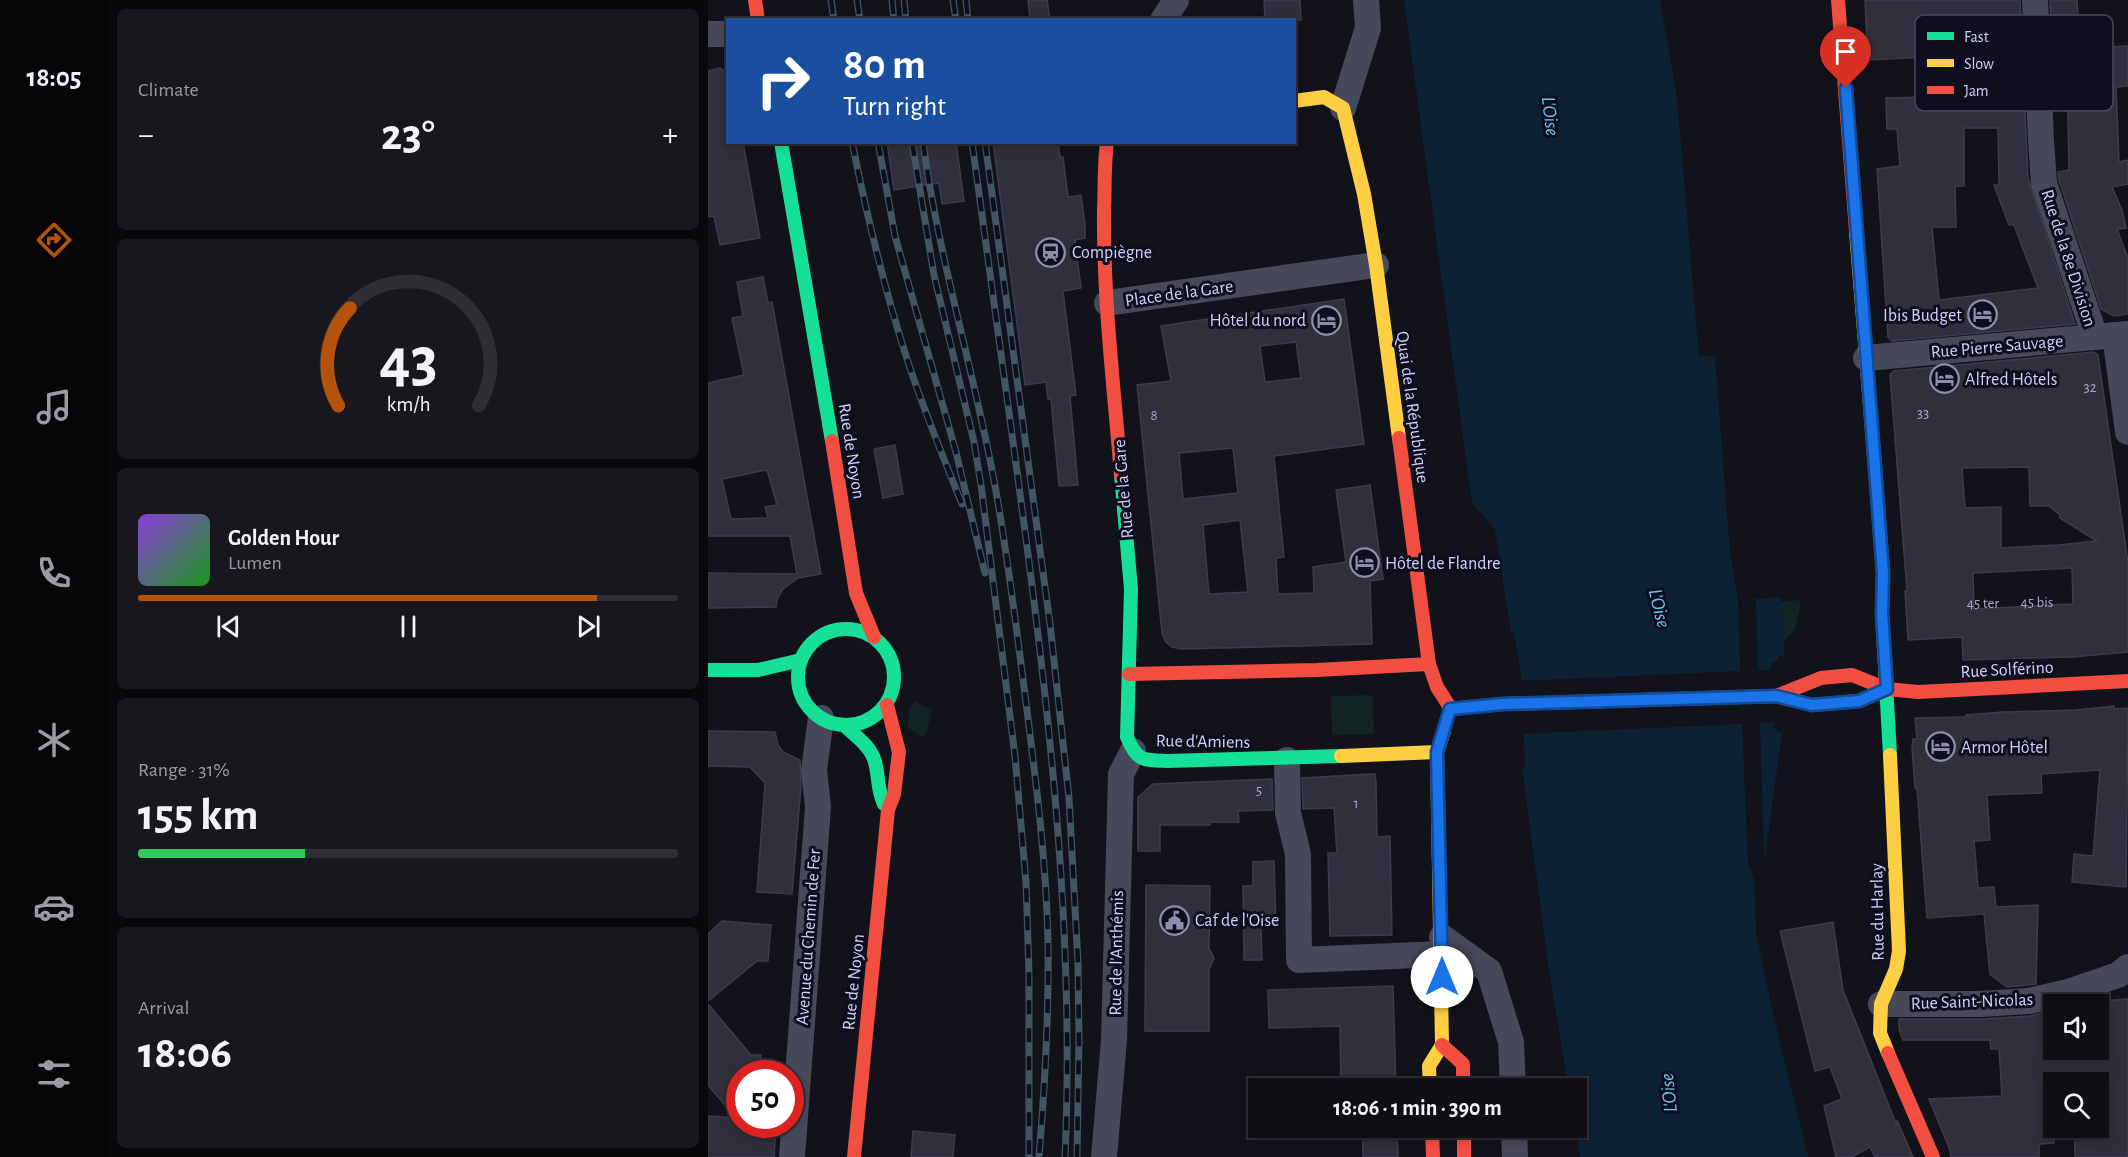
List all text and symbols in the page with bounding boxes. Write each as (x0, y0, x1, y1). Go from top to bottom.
legend (1915, 15, 2113, 111)
pin (1820, 26, 1871, 88)
text: Fast (1964, 29, 1989, 45)
icon: arrive (1829, 35, 1862, 68)
icon: right (744, 42, 822, 120)
text: 80 m (843, 44, 926, 86)
text: Slow (1964, 56, 1994, 72)
text: 18:05 (27, 64, 81, 91)
text: Climate (138, 80, 199, 100)
text: Jam (1964, 83, 1989, 99)
text: Turn right (843, 93, 946, 120)
water label: L'Oise (1538, 95, 1562, 137)
text: 23° (381, 113, 435, 158)
text: − (138, 119, 154, 152)
text: + (662, 119, 678, 152)
street label: Rue de la 8e Division (2037, 187, 2099, 329)
icon: directions (33, 219, 75, 261)
station icon: Compiègne (1035, 236, 1067, 268)
place label: Compiègne (1072, 244, 1152, 262)
street label: Place de la Gare (1124, 277, 1235, 311)
hotel icon: Ibis Budget (1967, 299, 1999, 331)
hotel icon: Hôtel du nord (1311, 304, 1343, 336)
place label: Ibis Budget (1883, 307, 1962, 325)
place label: Hôtel du nord (1209, 312, 1306, 330)
text: 43 (379, 330, 437, 392)
street label: Quai de la République (1392, 330, 1432, 484)
street label: Rue Pierre Sauvage (1930, 332, 2064, 362)
hotel icon: Alfred Hôtels (1928, 363, 1960, 395)
place label: Alfred Hôtels (1965, 371, 2057, 389)
house number: 32 (2083, 380, 2097, 395)
icon: music (33, 386, 75, 428)
text: km/h (386, 394, 430, 415)
street label: Rue de Noyon (835, 402, 867, 500)
house number: 33 (1917, 406, 1929, 421)
house number: 8 (1150, 408, 1158, 423)
street label: Rue de la Gare (1111, 439, 1137, 539)
text: Golden Hour (228, 527, 339, 549)
hotel icon: Hôtel de Flandre (1348, 547, 1380, 579)
icon: phone (33, 552, 75, 594)
text: Lumen (228, 553, 282, 573)
place label: Hôtel de Flandre (1385, 555, 1501, 573)
water label: L'Oise (1645, 587, 1674, 630)
house number: 45 bis (2021, 595, 2053, 610)
house number: 45 ter (1967, 596, 1999, 611)
icon: previous (212, 610, 245, 643)
icon: pause (392, 610, 425, 643)
icon: next (572, 610, 605, 643)
street label: Rue Solférino (1960, 659, 2054, 681)
icon: climate (33, 719, 75, 761)
hotel icon: Armor Hôtel (1924, 731, 1956, 763)
street label: Rue d'Amiens (1156, 732, 1250, 752)
place label: Armor Hôtel (1961, 739, 2048, 757)
text: Range · 31% (138, 760, 230, 780)
house number: 5 (1256, 783, 1262, 798)
text: 155 km (138, 793, 258, 838)
house number: 1 (1353, 796, 1359, 811)
street label: Avenue du Chemin de Fer (794, 848, 824, 1026)
street label: Rue du Harlay (1868, 863, 1888, 961)
icon: car (33, 886, 75, 928)
street label: Rue de l'Anthémis (1107, 890, 1127, 1016)
public building icon: Caf de l'Oise (1158, 904, 1190, 936)
place label: Caf de l'Oise (1195, 912, 1279, 930)
street label: Rue de Noyon (840, 933, 868, 1031)
position arrow (1410, 945, 1474, 1009)
street label: Rue Saint-Nicolas (1911, 991, 2034, 1013)
map controls (2043, 994, 2109, 1138)
button: sound (2043, 994, 2109, 1060)
text: Arrival (138, 998, 189, 1018)
text: 18:06 (138, 1031, 232, 1076)
icon: filters (33, 1053, 75, 1095)
speed limit sign: 50 (726, 1060, 804, 1138)
water label: L'Oise (1657, 1072, 1681, 1114)
button: search (2043, 1072, 2109, 1138)
text: 18:06 · 1 min · 390 m (1333, 1097, 1502, 1119)

